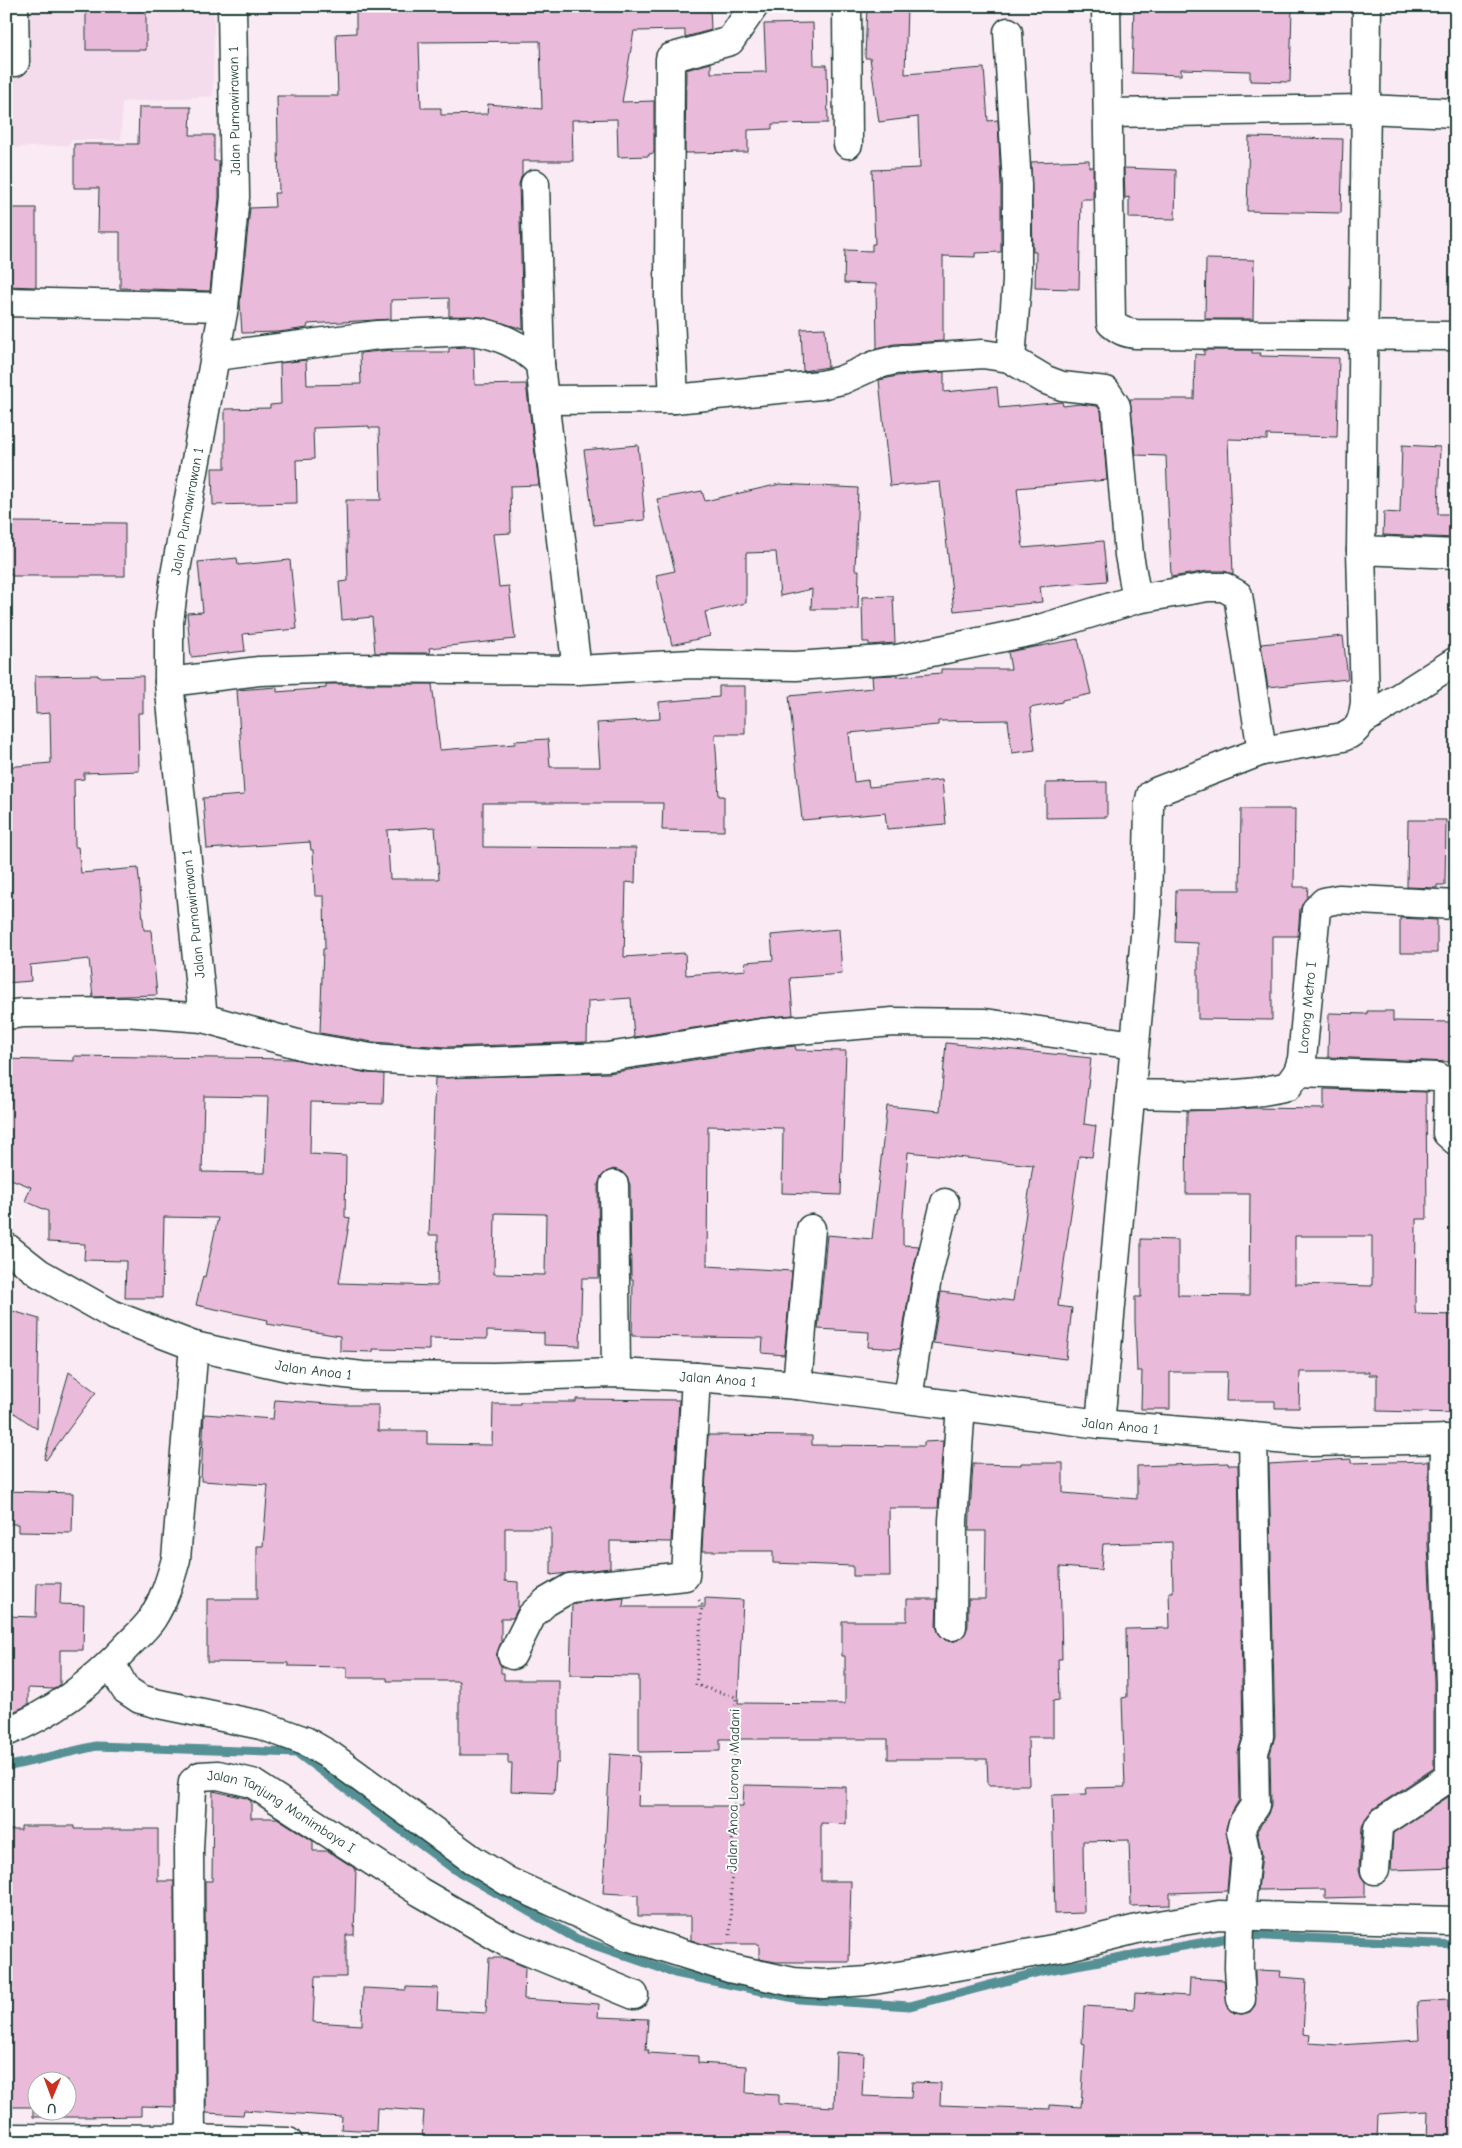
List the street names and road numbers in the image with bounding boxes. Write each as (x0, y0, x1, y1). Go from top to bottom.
street label: Jalan Purnawirawan 1 (225, 46, 244, 176)
street label: Jalan Purnawirawan 1 (167, 446, 207, 576)
street label: Jalan Purnawirawan 1 (178, 849, 209, 979)
street label: Lorong Metro I (1295, 961, 1320, 1055)
street label: Jalan Anoa 1 (274, 1356, 353, 1384)
street label: Jalan Anoa 1 (679, 1368, 757, 1391)
street label: Jalan Anoa 1 (1081, 1414, 1159, 1438)
street label: Jalan Anoa Lorong Madani (724, 1708, 743, 1872)
street label: Jalan Tanjung Manimbaya I (206, 1767, 358, 1857)

